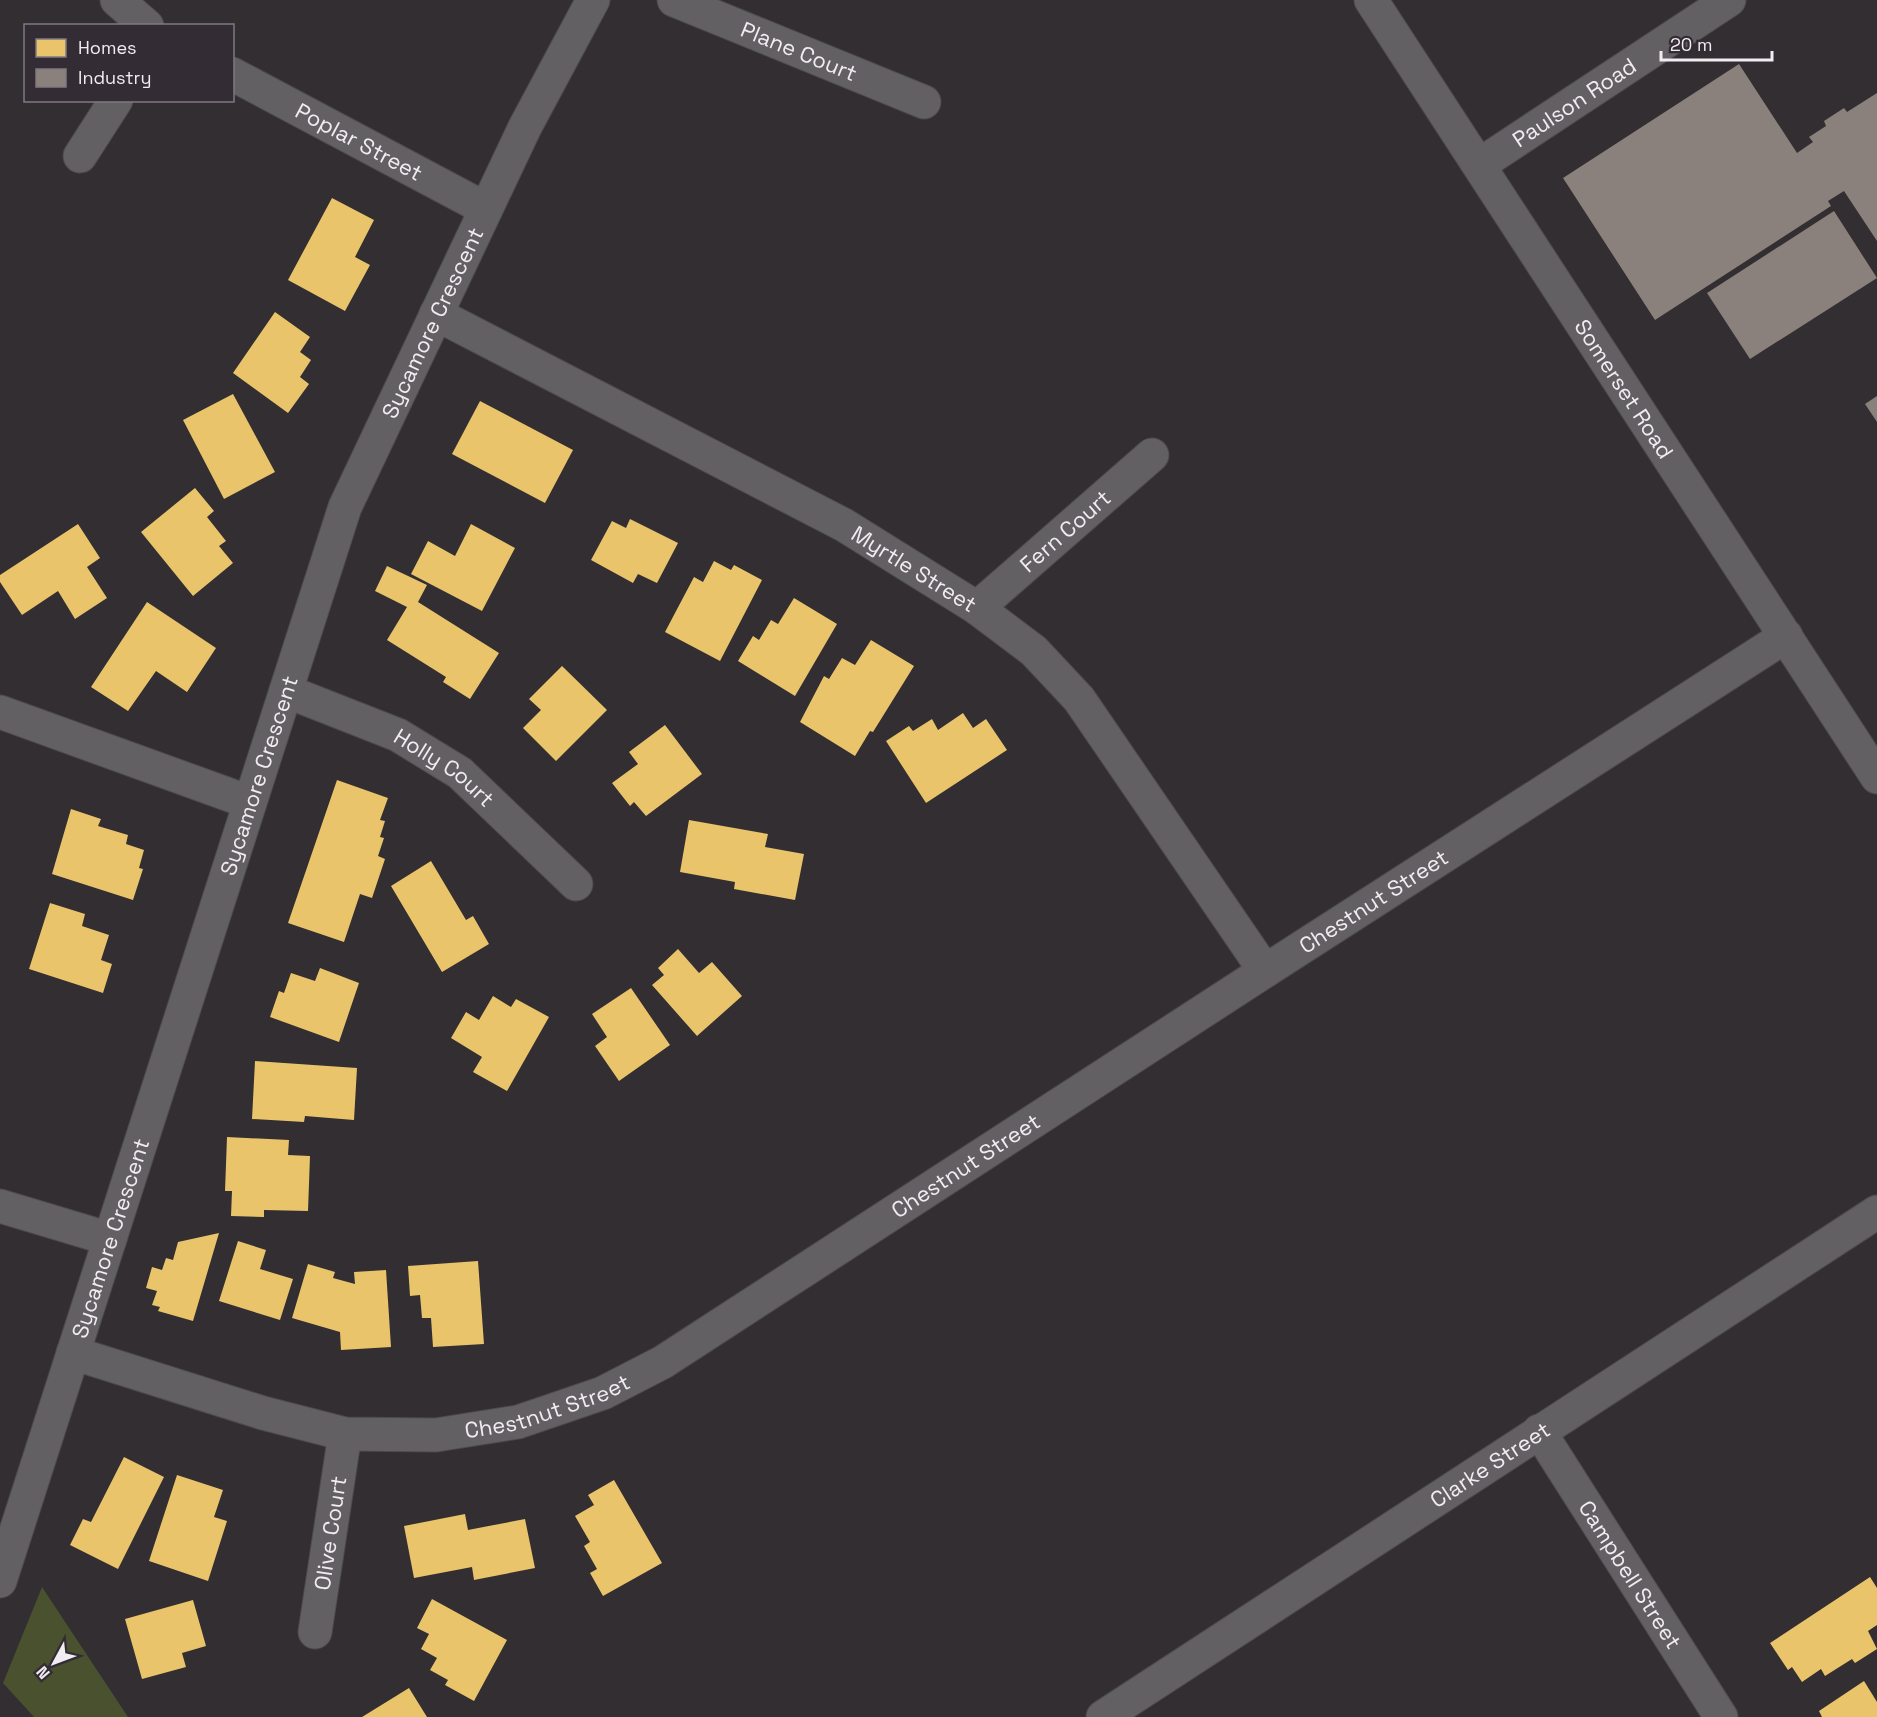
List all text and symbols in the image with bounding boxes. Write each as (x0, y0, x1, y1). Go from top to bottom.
street label: Plane Court (737, 15, 861, 87)
legend (24, 24, 234, 102)
scale bar (1661, 24, 1772, 62)
text: 20 m (1670, 33, 1713, 56)
text: Homes (78, 36, 137, 59)
street label: Paulson Road (1507, 51, 1641, 153)
text: Industry (78, 66, 151, 89)
street label: Poplar Street (291, 96, 428, 187)
street label: Sycamore Crescent (375, 223, 489, 423)
street label: Somerset Road (1569, 314, 1680, 464)
street label: Fern Court (1014, 484, 1116, 578)
street label: Myrtle Street (846, 519, 982, 618)
street label: Sycamore Crescent (214, 672, 304, 879)
street label: Holly Court (389, 722, 501, 813)
street label: Chestnut Street (1294, 843, 1453, 960)
street label: Chestnut Street (886, 1107, 1045, 1224)
street label: Sycamore Crescent (65, 1135, 155, 1342)
street label: Chestnut Street (463, 1368, 635, 1444)
street label: Clarke Street (1425, 1415, 1555, 1514)
street label: Olive Court (308, 1474, 352, 1592)
street label: Campbell Street (1573, 1495, 1688, 1654)
north arrow (24, 1633, 84, 1693)
text: N (32, 1662, 55, 1683)

